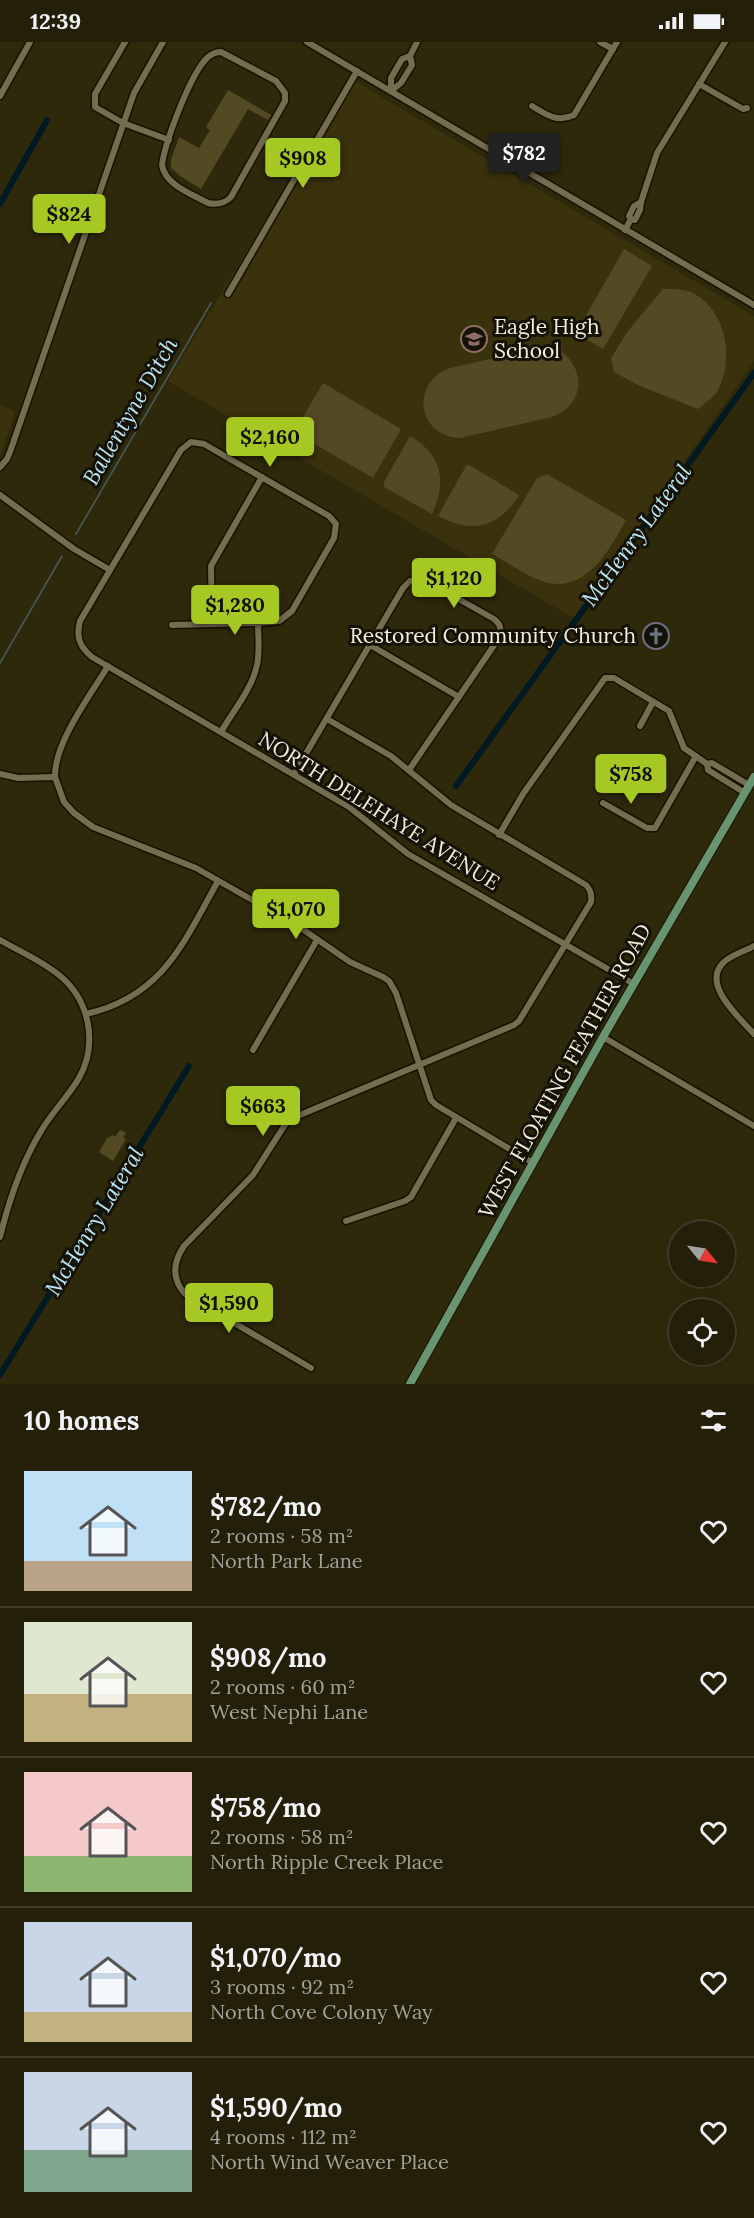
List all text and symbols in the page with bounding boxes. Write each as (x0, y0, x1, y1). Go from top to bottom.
text: 12:39 (30, 7, 81, 35)
pin: $782 (488, 133, 560, 184)
pin: $908 (267, 138, 339, 189)
text: $782 (502, 140, 546, 165)
text: $908 (279, 145, 327, 170)
pin: $824 (33, 194, 105, 245)
text: $824 (47, 201, 91, 226)
place label: Eagle High School (494, 313, 599, 364)
school or university icon: Eagle High School (459, 324, 489, 354)
water label: Ballentyne Ditch (76, 332, 184, 490)
pin: $2,160 (221, 417, 319, 468)
text: $2,160 (240, 424, 300, 449)
water label: McHenry Lateral (575, 458, 697, 612)
pin: $1,120 (405, 558, 503, 609)
text: $1,120 (426, 565, 482, 590)
pin: $1,280 (186, 585, 284, 636)
text: $1,280 (205, 592, 265, 617)
church icon: Restored Community Church (641, 621, 671, 651)
place label: Restored Community Church (350, 622, 636, 649)
street label: NORTH DELEHAYE AVENUE (254, 725, 505, 896)
pin: $758 (595, 754, 667, 805)
text: $758 (609, 761, 653, 786)
pin: $1,070 (247, 889, 345, 940)
text: $1,070 (266, 896, 326, 921)
street label: WEST FLOATING FEATHER ROAD (472, 919, 657, 1223)
pin: $663 (227, 1086, 299, 1137)
text: $663 (240, 1093, 286, 1118)
water label: McHenry Lateral (38, 1141, 150, 1301)
north arrow (669, 1221, 735, 1287)
map controls (669, 1221, 735, 1365)
pin: $1,590 (180, 1283, 278, 1334)
text: $1,590 (199, 1290, 259, 1315)
button: locate (669, 1299, 735, 1365)
text: 10 homes (24, 1404, 139, 1437)
icon: filters (697, 1404, 730, 1437)
text: $782/mo (210, 1490, 322, 1523)
icon: home (72, 1495, 144, 1567)
icon: heart (697, 1515, 730, 1548)
text: 2 rooms · 58 m² (210, 1523, 354, 1548)
text: North Park Lane (210, 1548, 363, 1573)
text: $908/mo (210, 1641, 327, 1674)
icon: home (72, 1646, 144, 1718)
icon: heart (697, 1666, 730, 1699)
text: 2 rooms · 60 m² (210, 1674, 355, 1699)
text: West Nephi Lane (210, 1699, 368, 1724)
text: $758/mo (210, 1791, 321, 1824)
icon: home (72, 1796, 144, 1868)
icon: heart (697, 1816, 730, 1849)
text: 2 rooms · 58 m² (210, 1824, 354, 1849)
text: North Ripple Creek Place (210, 1849, 443, 1874)
text: $1,070/mo (210, 1941, 342, 1974)
icon: home (72, 1946, 144, 2018)
icon: heart (697, 1966, 730, 1999)
text: 3 rooms · 92 m² (210, 1974, 354, 1999)
text: North Cove Colony Way (210, 1999, 433, 2024)
text: $1,590/mo (210, 2091, 342, 2124)
icon: home (72, 2096, 144, 2168)
icon: heart (697, 2116, 730, 2149)
text: 4 rooms · 112 m² (210, 2124, 357, 2149)
text: North Wind Weaver Place (210, 2149, 449, 2174)

